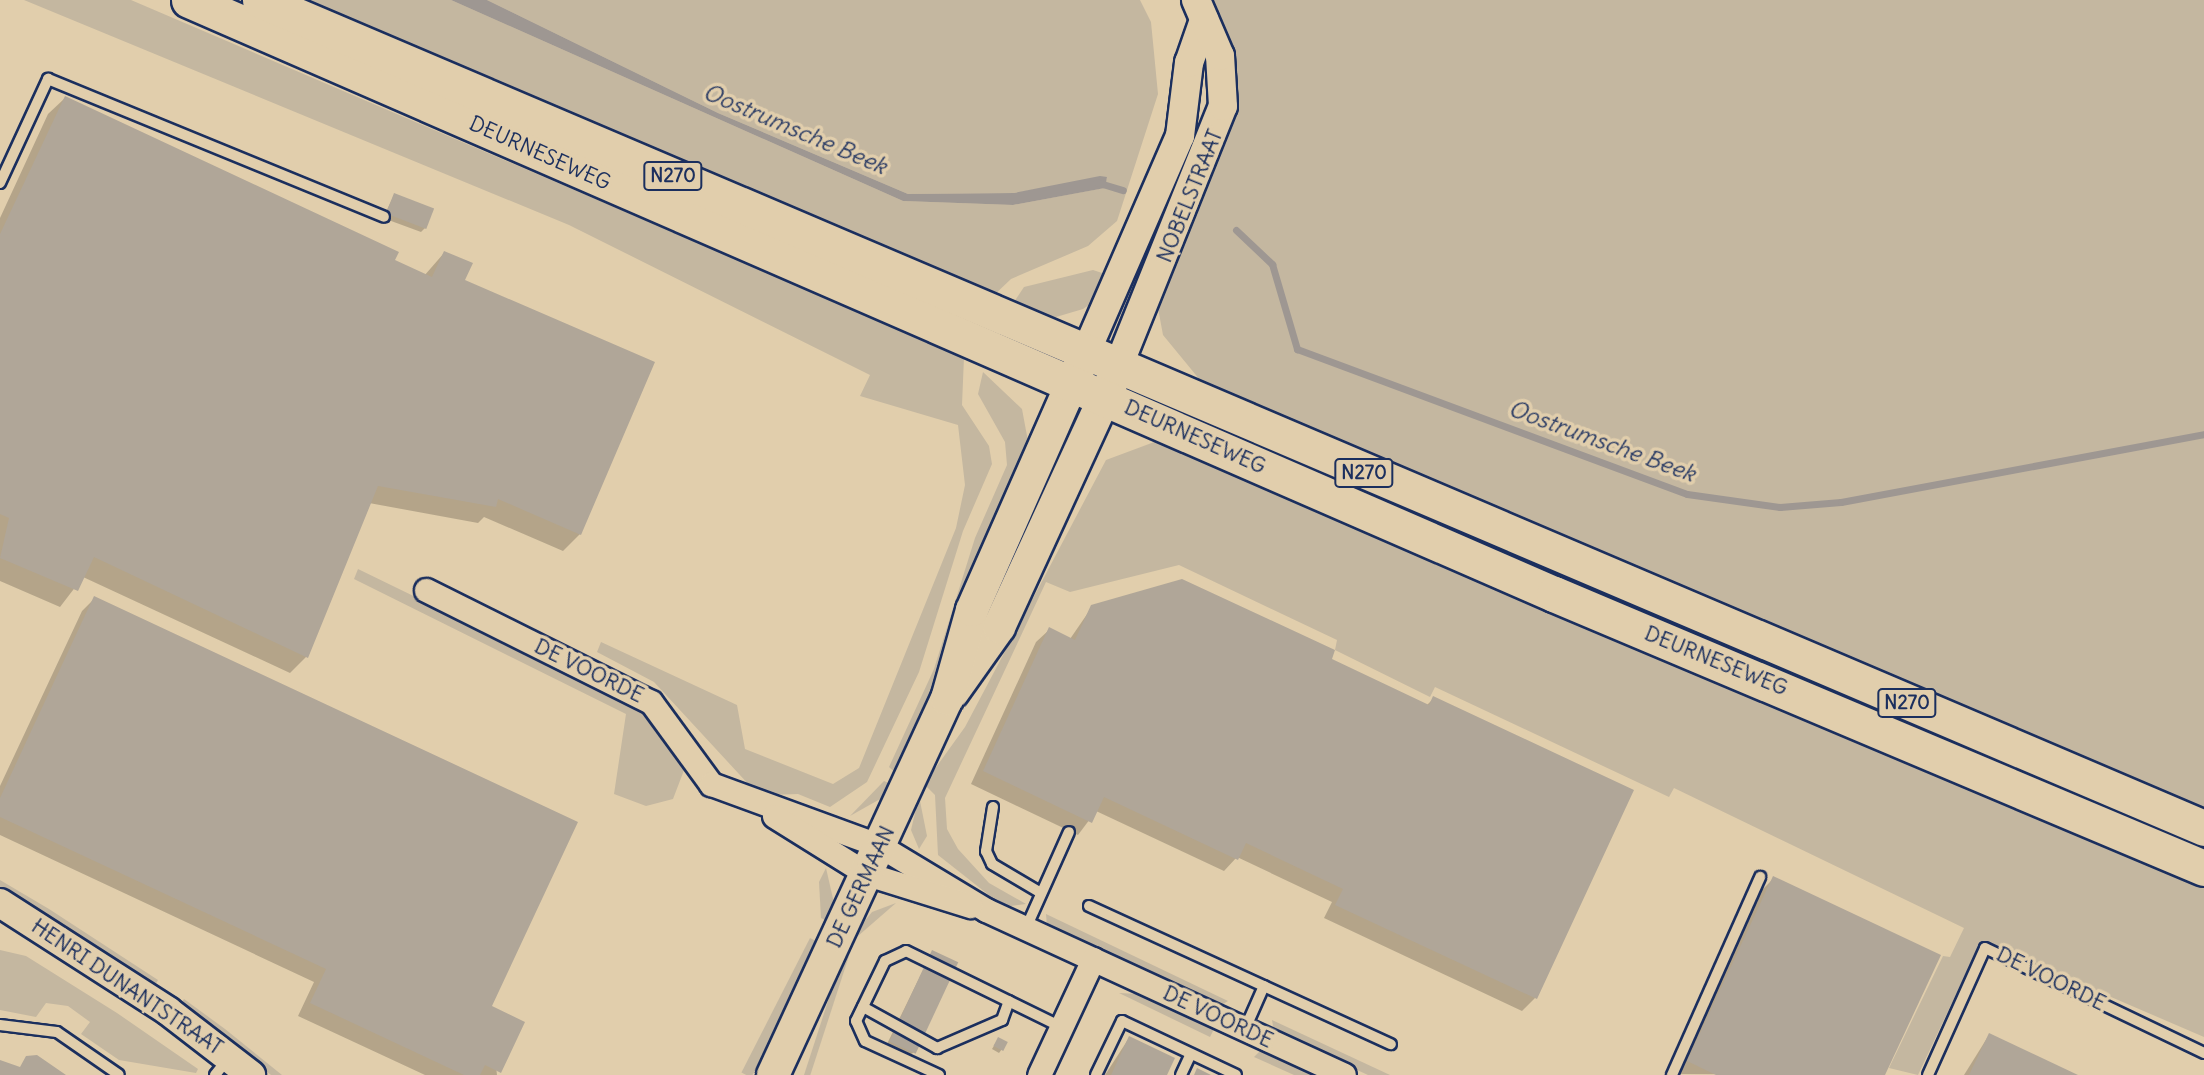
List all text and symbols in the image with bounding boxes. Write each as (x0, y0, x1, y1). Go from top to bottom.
water label: Oostrumsche Beek (699, 78, 891, 180)
street label: DEURNESEWEG (465, 111, 615, 195)
street label: NOBELSTRAAT (1152, 126, 1228, 266)
road number: N270 (643, 160, 703, 192)
water label: Oostrumsche Beek (1505, 394, 1699, 488)
street label: DEURNESEWEG (1120, 395, 1270, 479)
road number: N270 (1334, 458, 1394, 488)
street label: DEURNESEWEG (1641, 621, 1791, 701)
street label: DE VOORDE (530, 634, 648, 708)
road number: N270 (1877, 688, 1937, 718)
street label: DE GERMAAN (822, 822, 900, 952)
street label: HENRI DUNANTSTRAAT (27, 914, 227, 1060)
street label: DE VOORDE (1992, 942, 2110, 1016)
street label: DE VOORDE (1159, 981, 1277, 1053)

